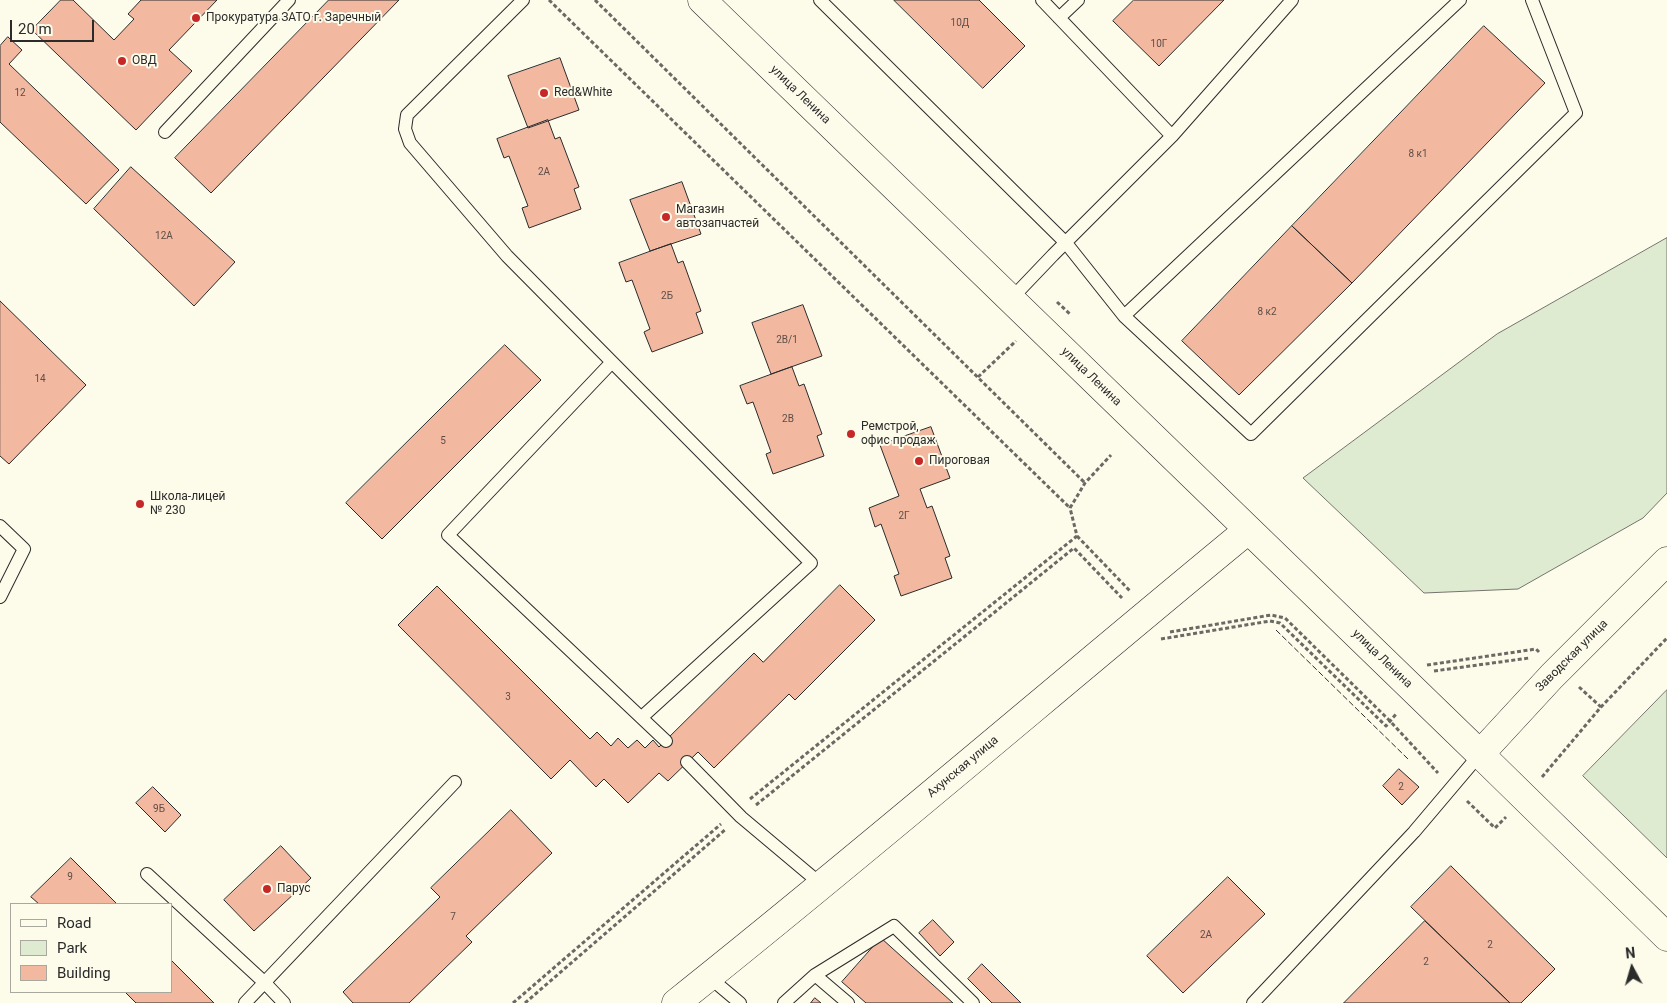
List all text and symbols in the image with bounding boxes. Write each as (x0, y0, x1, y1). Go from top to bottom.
scale bar (12, 10, 96, 42)
place label: Прокуратура ЗАТО г. Заречный (206, 11, 381, 25)
marker: Прокуратура ЗАТО г. Заречный (190, 12, 202, 24)
house number: 10Д (951, 17, 969, 29)
text: 20 m (18, 20, 52, 38)
house number: 10Г (1151, 38, 1167, 50)
place label: ОВД (132, 54, 157, 68)
marker: ОВД (116, 55, 128, 67)
street label: улица Ленина (767, 63, 833, 127)
place label: Red&White (554, 86, 612, 100)
house number: 12 (14, 87, 26, 99)
marker: Red&White (538, 87, 550, 99)
house number: 8 к1 (1408, 148, 1428, 160)
house number: 2А (538, 166, 550, 178)
place label: Магазин автозапчастей (676, 203, 759, 231)
marker: Магазин автозапчастей (660, 211, 672, 223)
house number: 12А (155, 230, 173, 242)
house number: 2Б (661, 290, 673, 302)
house number: 8 к2 (1257, 306, 1277, 318)
house number: 2В/1 (776, 334, 798, 346)
street label: улица Ленина (1058, 345, 1124, 409)
house number: 14 (34, 373, 46, 385)
house number: 2В (782, 413, 794, 425)
place label: Ремстрой, офис продаж (861, 420, 936, 448)
marker: Ремстрой, офис продаж (845, 428, 857, 440)
house number: 5 (440, 435, 446, 447)
place label: Пироговая (929, 454, 990, 468)
marker: Пироговая (913, 455, 925, 467)
place label: Школа-лицей № 230 (150, 490, 225, 518)
marker: Школа-лицей № 230 (134, 498, 146, 510)
house number: 2Г (898, 510, 910, 522)
street label: Заводская улица (1533, 617, 1611, 695)
street label: улица Ленина (1349, 627, 1415, 691)
house number: 3 (505, 691, 511, 703)
street label: Ахунская улица (925, 733, 1001, 801)
house number: 2 (1398, 781, 1404, 793)
house number: 9Б (153, 803, 165, 815)
house number: 9 (67, 871, 73, 883)
place label: Парус (277, 882, 311, 896)
marker: Парус (261, 883, 273, 895)
legend (10, 903, 172, 993)
house number: 7 (450, 911, 456, 923)
text: Road (57, 914, 91, 932)
house number: 2А (1200, 929, 1212, 941)
text: Park (57, 939, 87, 957)
house number: 2 (1487, 939, 1493, 951)
north arrow (1607, 943, 1657, 993)
text: N (1625, 945, 1636, 962)
house number: 2 (1423, 956, 1429, 968)
text: Building (57, 964, 111, 982)

